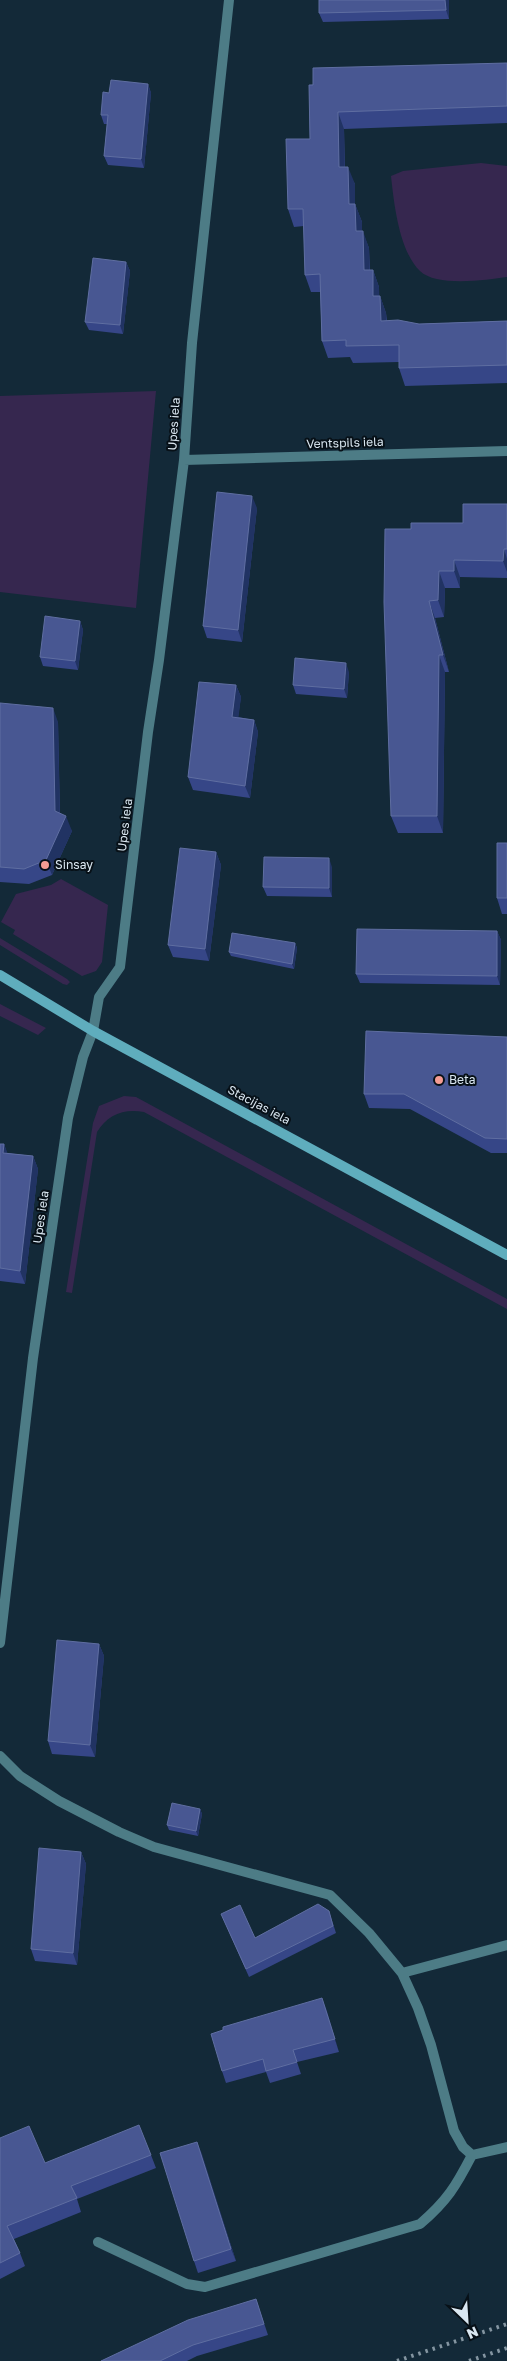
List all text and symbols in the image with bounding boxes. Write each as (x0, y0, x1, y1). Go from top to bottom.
street label: Upes iela (164, 397, 183, 451)
street label: Ventspils iela (306, 434, 384, 451)
street label: Upes iela (114, 798, 135, 852)
place label: Sinsay (55, 857, 93, 872)
marker: Sinsay (39, 859, 51, 871)
place label: Beta (449, 1072, 476, 1087)
marker: Beta (433, 1074, 445, 1086)
street label: Stacijas iela (225, 1082, 293, 1127)
street label: Upes iela (29, 1190, 52, 1244)
north arrow (442, 2296, 492, 2346)
text: N (464, 2323, 481, 2343)

